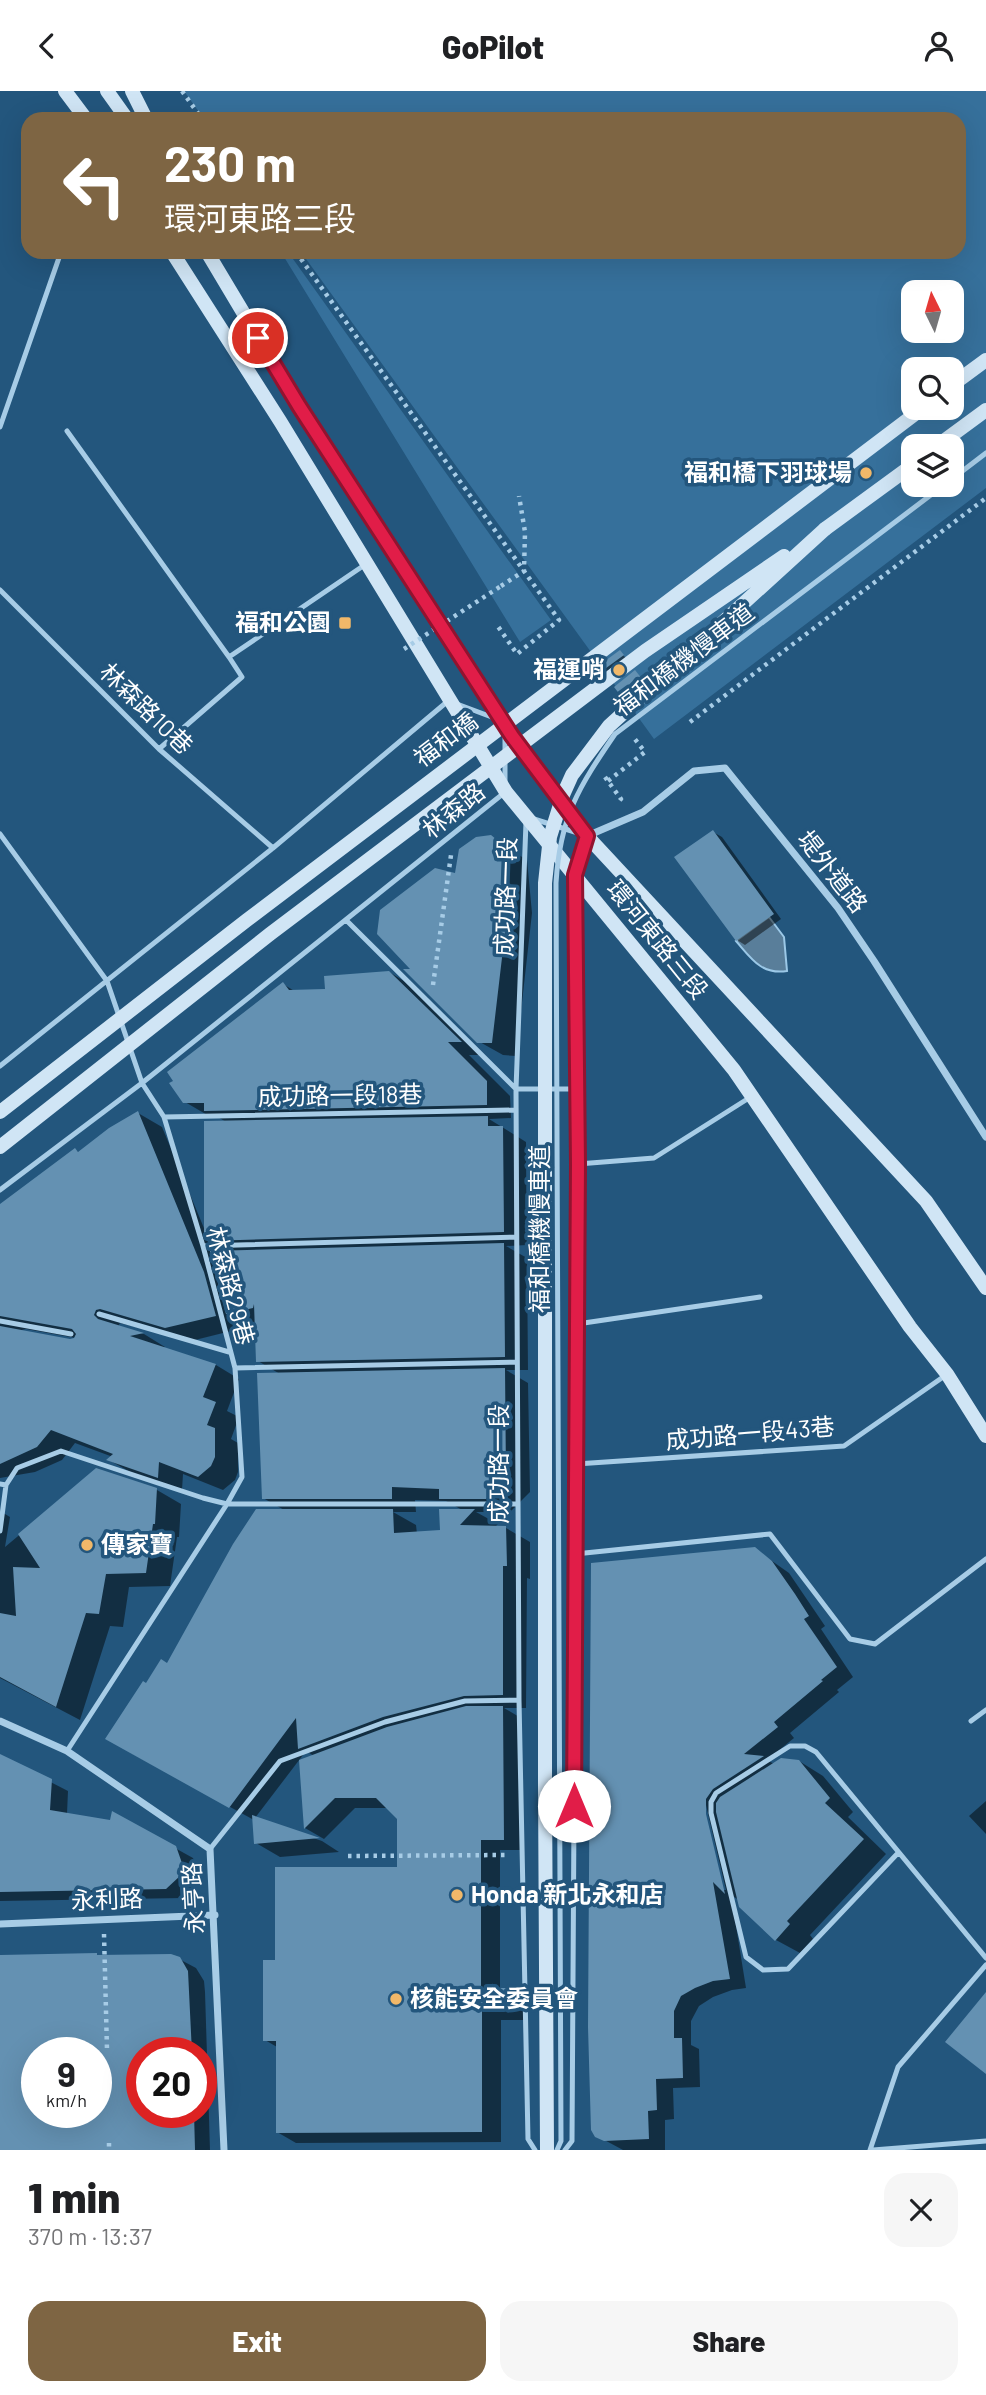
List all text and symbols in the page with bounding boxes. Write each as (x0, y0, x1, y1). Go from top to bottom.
icon: back (28, 27, 66, 65)
text: GoPilot (442, 27, 544, 65)
icon: person (920, 27, 958, 65)
text: 230 m (164, 133, 296, 192)
icon: left (49, 140, 140, 231)
text: 環河東路三段 (164, 198, 356, 236)
north arrow (901, 280, 964, 343)
map controls (901, 280, 964, 497)
pin (228, 308, 288, 368)
icon: arrive (239, 319, 277, 357)
button: search (901, 357, 964, 420)
button: layers (901, 434, 964, 497)
place label: 福和橋下羽球場 (684, 457, 852, 486)
marker: 福和橋下羽球場 (858, 465, 874, 481)
street label: 福和橋機慢車道 (607, 597, 759, 721)
place label: 福和公園 (235, 607, 331, 636)
marker: 福和公園 (337, 615, 353, 631)
place label: 福運哨 (533, 654, 605, 683)
street label: 林森路10巷 (95, 657, 200, 759)
marker: 福運哨 (611, 662, 627, 678)
street label: 福和橋 (408, 706, 483, 772)
street label: 林森路 (416, 776, 490, 844)
street label: 堤外道路 (792, 824, 874, 918)
street label: 成功路一段 (488, 836, 521, 957)
street label: 環河東路三段 (602, 874, 715, 1004)
street label: 成功路一段18巷 (257, 1079, 423, 1110)
street label: 福和橋機慢車道 (524, 1145, 553, 1313)
street label: 林森路29巷 (202, 1223, 261, 1348)
street label: 成功路一段 (483, 1404, 512, 1524)
street label: 成功路一段43巷 (664, 1411, 836, 1454)
place label: 傳家寶 (101, 1529, 173, 1558)
marker: 傳家寶 (79, 1537, 95, 1553)
position arrow (537, 1769, 611, 1843)
street label: 永亨路 (176, 1861, 209, 1935)
place label: Honda 新北永和店 (471, 1879, 664, 1908)
street label: 永利路 (70, 1883, 143, 1914)
marker: Honda 新北永和店 (449, 1887, 465, 1903)
place label: 核能安全委員會 (410, 1983, 578, 2012)
marker: 核能安全委員會 (388, 1991, 404, 2007)
speed limit sign: 20 (126, 2037, 217, 2128)
text: 9 (57, 2052, 76, 2094)
text: km/h (46, 2089, 87, 2111)
text: 1 min (28, 2171, 120, 2221)
button: close (884, 2173, 958, 2247)
text: 370 m · 13:37 (28, 2222, 152, 2250)
button: Exit (28, 2301, 486, 2381)
button: Share (500, 2301, 958, 2381)

